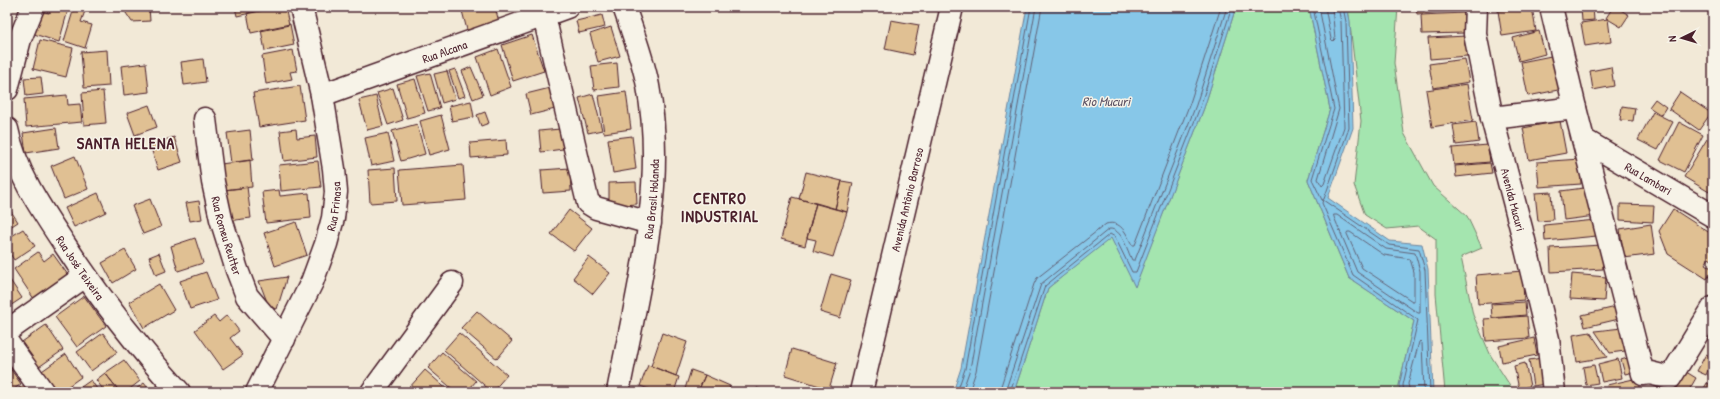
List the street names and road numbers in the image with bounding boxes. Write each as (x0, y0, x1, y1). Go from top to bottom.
street label: Rua Alcana (420, 35, 469, 67)
street label: Avenida Antônio Barroso (886, 146, 927, 253)
street label: Rua Lambari (1622, 158, 1675, 199)
street label: Rua Brasil Holanda (639, 159, 663, 240)
street label: Avenida Mucuri (1497, 166, 1530, 233)
street label: Rua Frinasa (321, 181, 345, 233)
street label: Rua Romeu Reutter (208, 195, 247, 278)
street label: Rua José Teixeira (52, 232, 109, 303)

